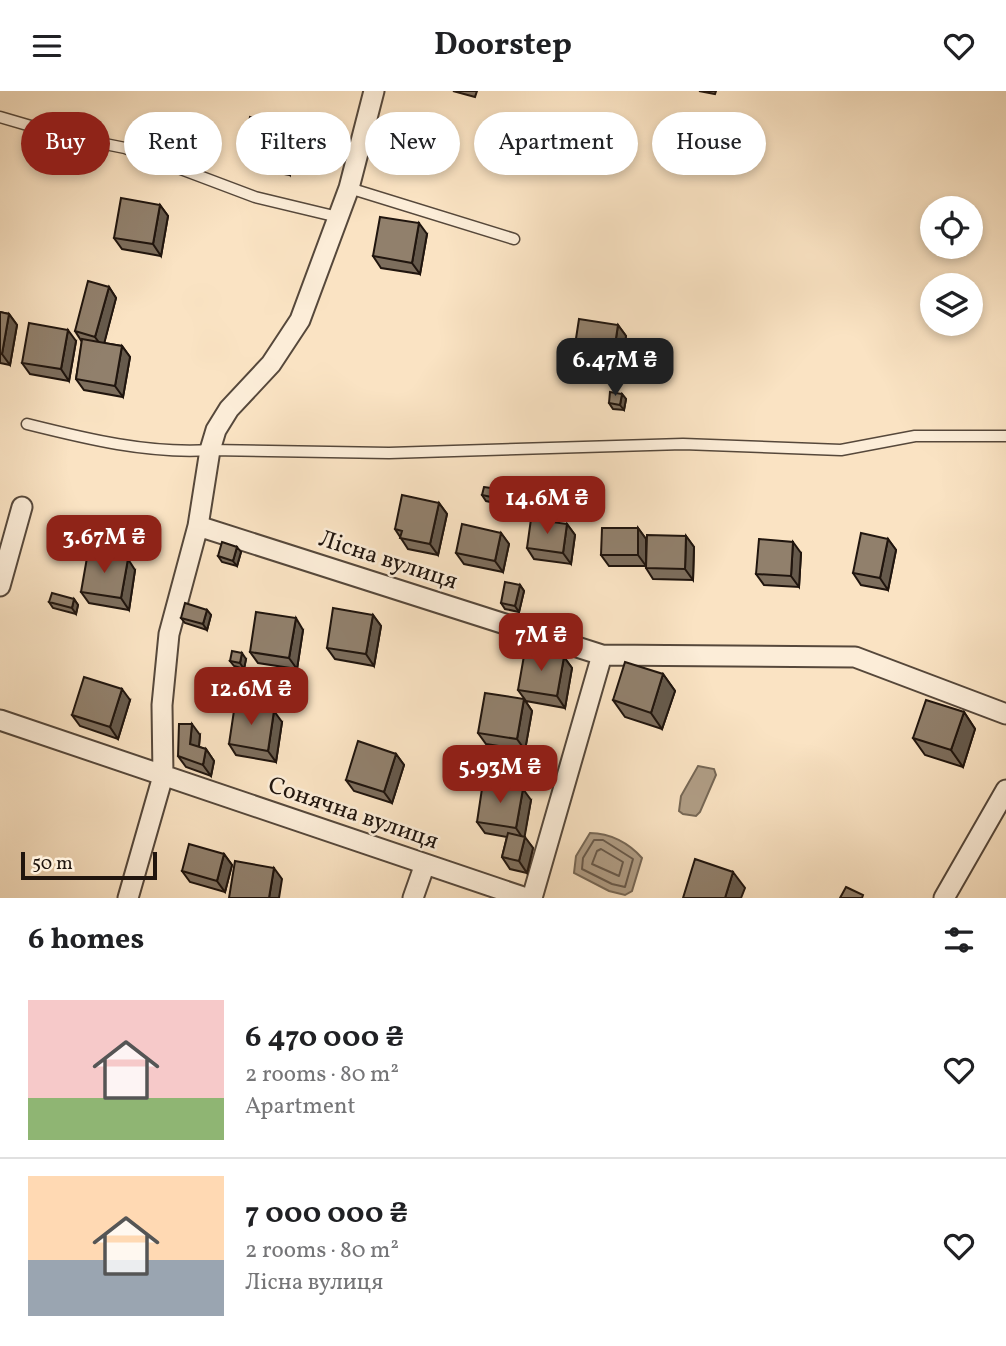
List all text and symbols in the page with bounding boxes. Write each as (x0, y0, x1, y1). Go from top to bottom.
text: Doorstep (434, 24, 572, 68)
icon: menu (28, 27, 66, 65)
icon: heart (940, 27, 978, 65)
chip: Buy (21, 112, 110, 175)
chip: Rent (124, 112, 222, 175)
chip: Filters (236, 112, 351, 175)
chip: New (365, 112, 460, 175)
chip: Apartment (474, 112, 638, 175)
chip: House (652, 112, 766, 175)
map controls (920, 196, 983, 336)
button: locate (920, 196, 983, 259)
button: layers (920, 273, 983, 336)
pin: 6.47M ₴ (550, 338, 680, 398)
text: 6.47M ₴ (572, 345, 658, 377)
pin: 14.6M ₴ (482, 477, 612, 536)
text: 14.6M ₴ (505, 483, 589, 515)
pin: 3.67M ₴ (39, 515, 169, 575)
text: 3.67M ₴ (62, 522, 146, 554)
street label: Лісна вулиця (314, 523, 462, 599)
pin: 7M ₴ (500, 613, 582, 673)
text: 7M ₴ (515, 620, 567, 652)
pin: 12.6M ₴ (186, 667, 316, 727)
text: 12.6M ₴ (210, 674, 292, 706)
pin: 5.93M ₴ (435, 745, 565, 805)
text: 5.93M ₴ (458, 752, 542, 784)
street label: Сонячна вулиця (263, 769, 443, 859)
scale bar (21, 849, 158, 881)
text: 50 m (32, 851, 73, 877)
text: 6 homes (28, 919, 144, 961)
icon: filters (940, 921, 978, 959)
text: 6 470 000 ₴ (245, 1017, 404, 1059)
icon: home (84, 1028, 168, 1112)
icon: heart (940, 1051, 978, 1089)
text: 2 rooms · 80 m² (245, 1059, 399, 1091)
text: Apartment (245, 1091, 356, 1123)
text: 7 000 000 ₴ (245, 1193, 408, 1235)
icon: home (84, 1204, 168, 1288)
icon: heart (940, 1227, 978, 1265)
text: 2 rooms · 80 m² (245, 1235, 399, 1267)
text: Лісна вулиця (245, 1267, 383, 1299)

